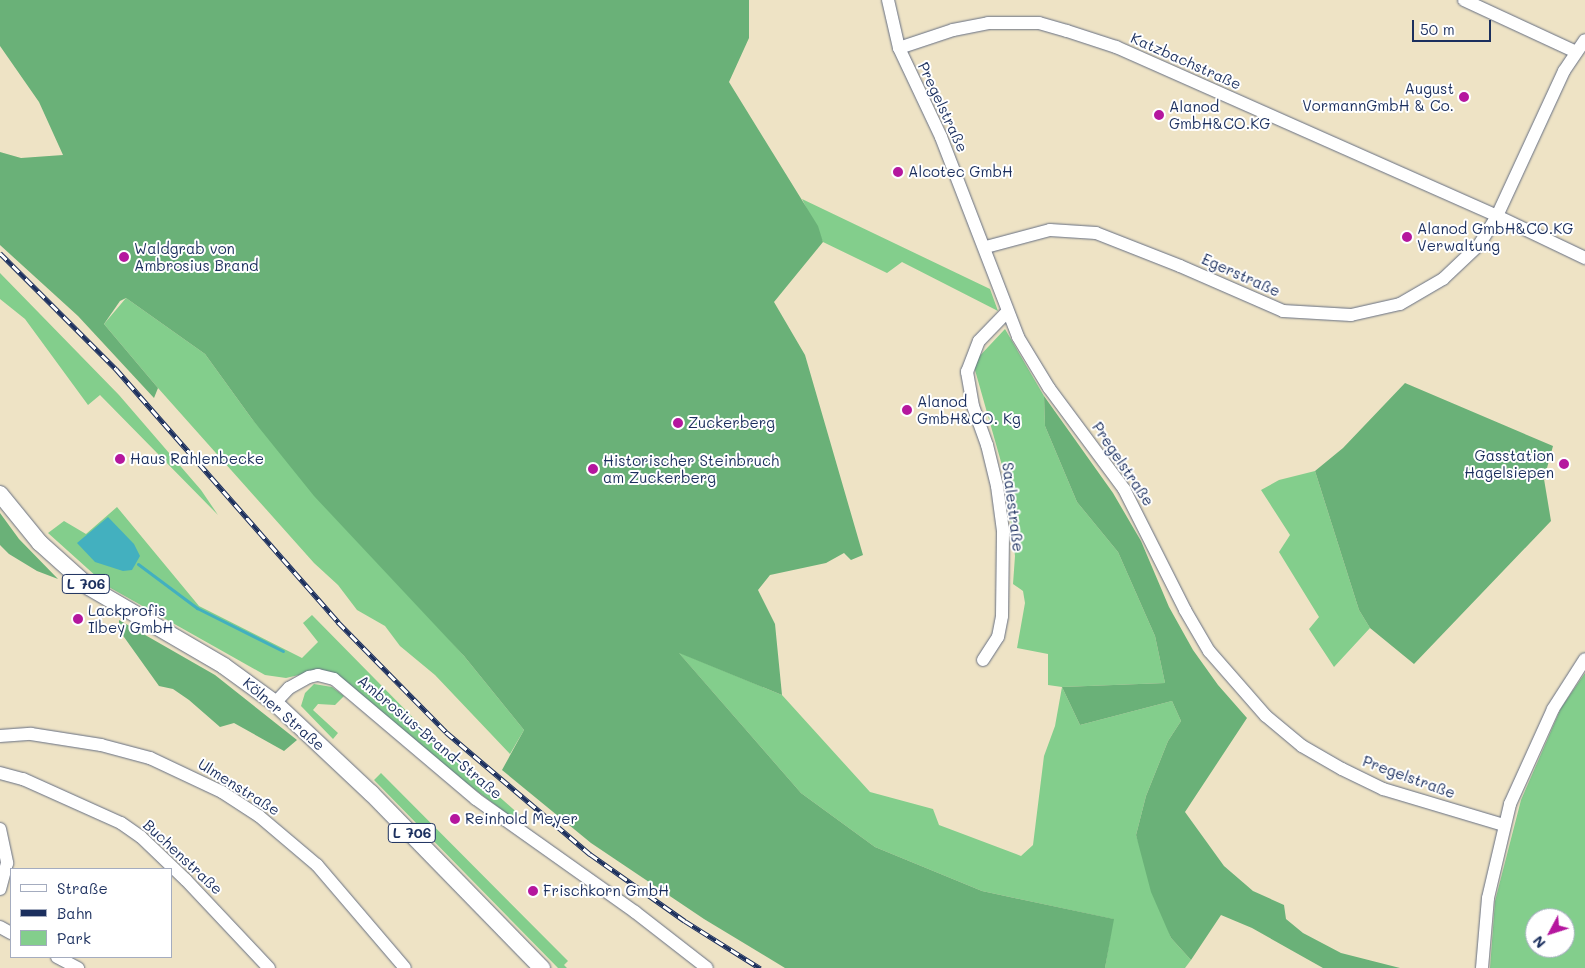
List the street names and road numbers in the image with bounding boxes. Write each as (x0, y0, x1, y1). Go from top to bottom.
street label: Katzbachstraße (1128, 29, 1244, 93)
street label: Pregelstraße (914, 59, 972, 155)
street label: Egerstraße (1199, 250, 1283, 300)
street label: Pregelstraße (1088, 419, 1158, 509)
street label: Saalestraße (999, 461, 1027, 553)
road number: L 706 (61, 572, 111, 596)
street label: Ambrosius-Brand-Straße (354, 671, 506, 803)
street label: Kölner Straße (239, 674, 329, 754)
street label: Pregelstraße (1360, 752, 1458, 802)
street label: Ulmenstraße (195, 755, 283, 819)
street label: Buchenstraße (140, 816, 226, 898)
road number: L 706 (387, 821, 437, 844)

